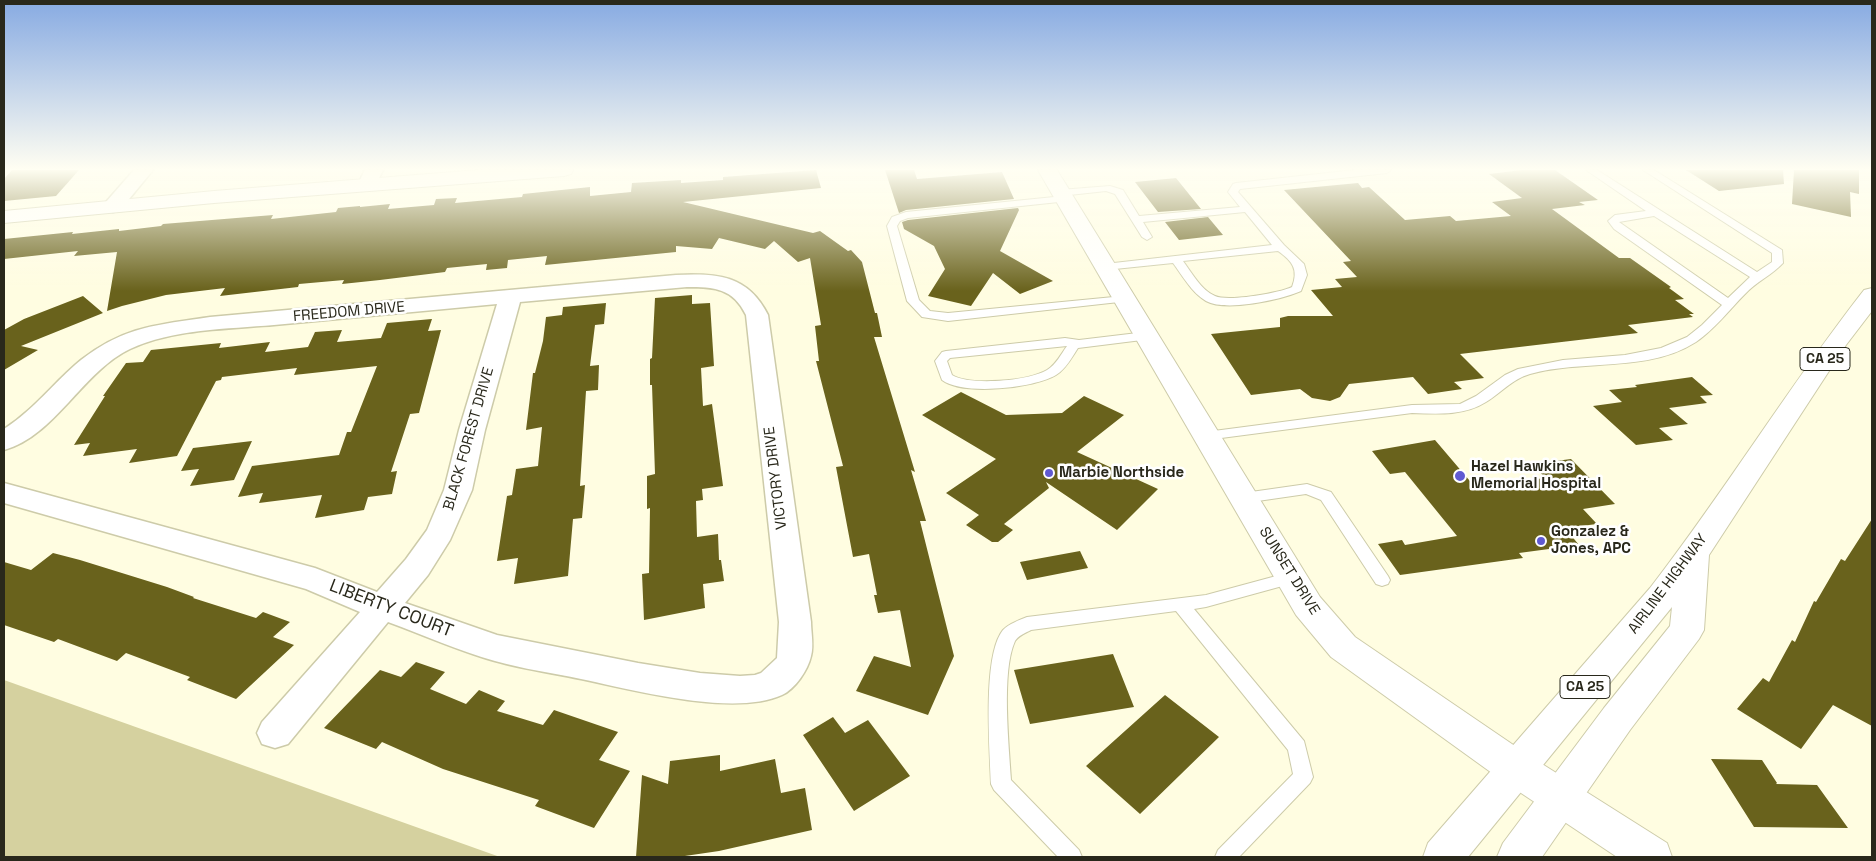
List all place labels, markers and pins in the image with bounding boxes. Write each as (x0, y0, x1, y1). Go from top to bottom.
place label: Hazel Hawkins Memorial Hospital (1471, 458, 1601, 493)
place label: Marbie Northside (1059, 464, 1184, 482)
marker: Marbie Northside (1043, 467, 1055, 479)
marker: Hazel Hawkins Memorial Hospital (1453, 469, 1467, 483)
place label: Gonzalez & Jones, APC (1551, 523, 1631, 558)
marker: Gonzalez & Jones, APC (1535, 535, 1547, 547)

